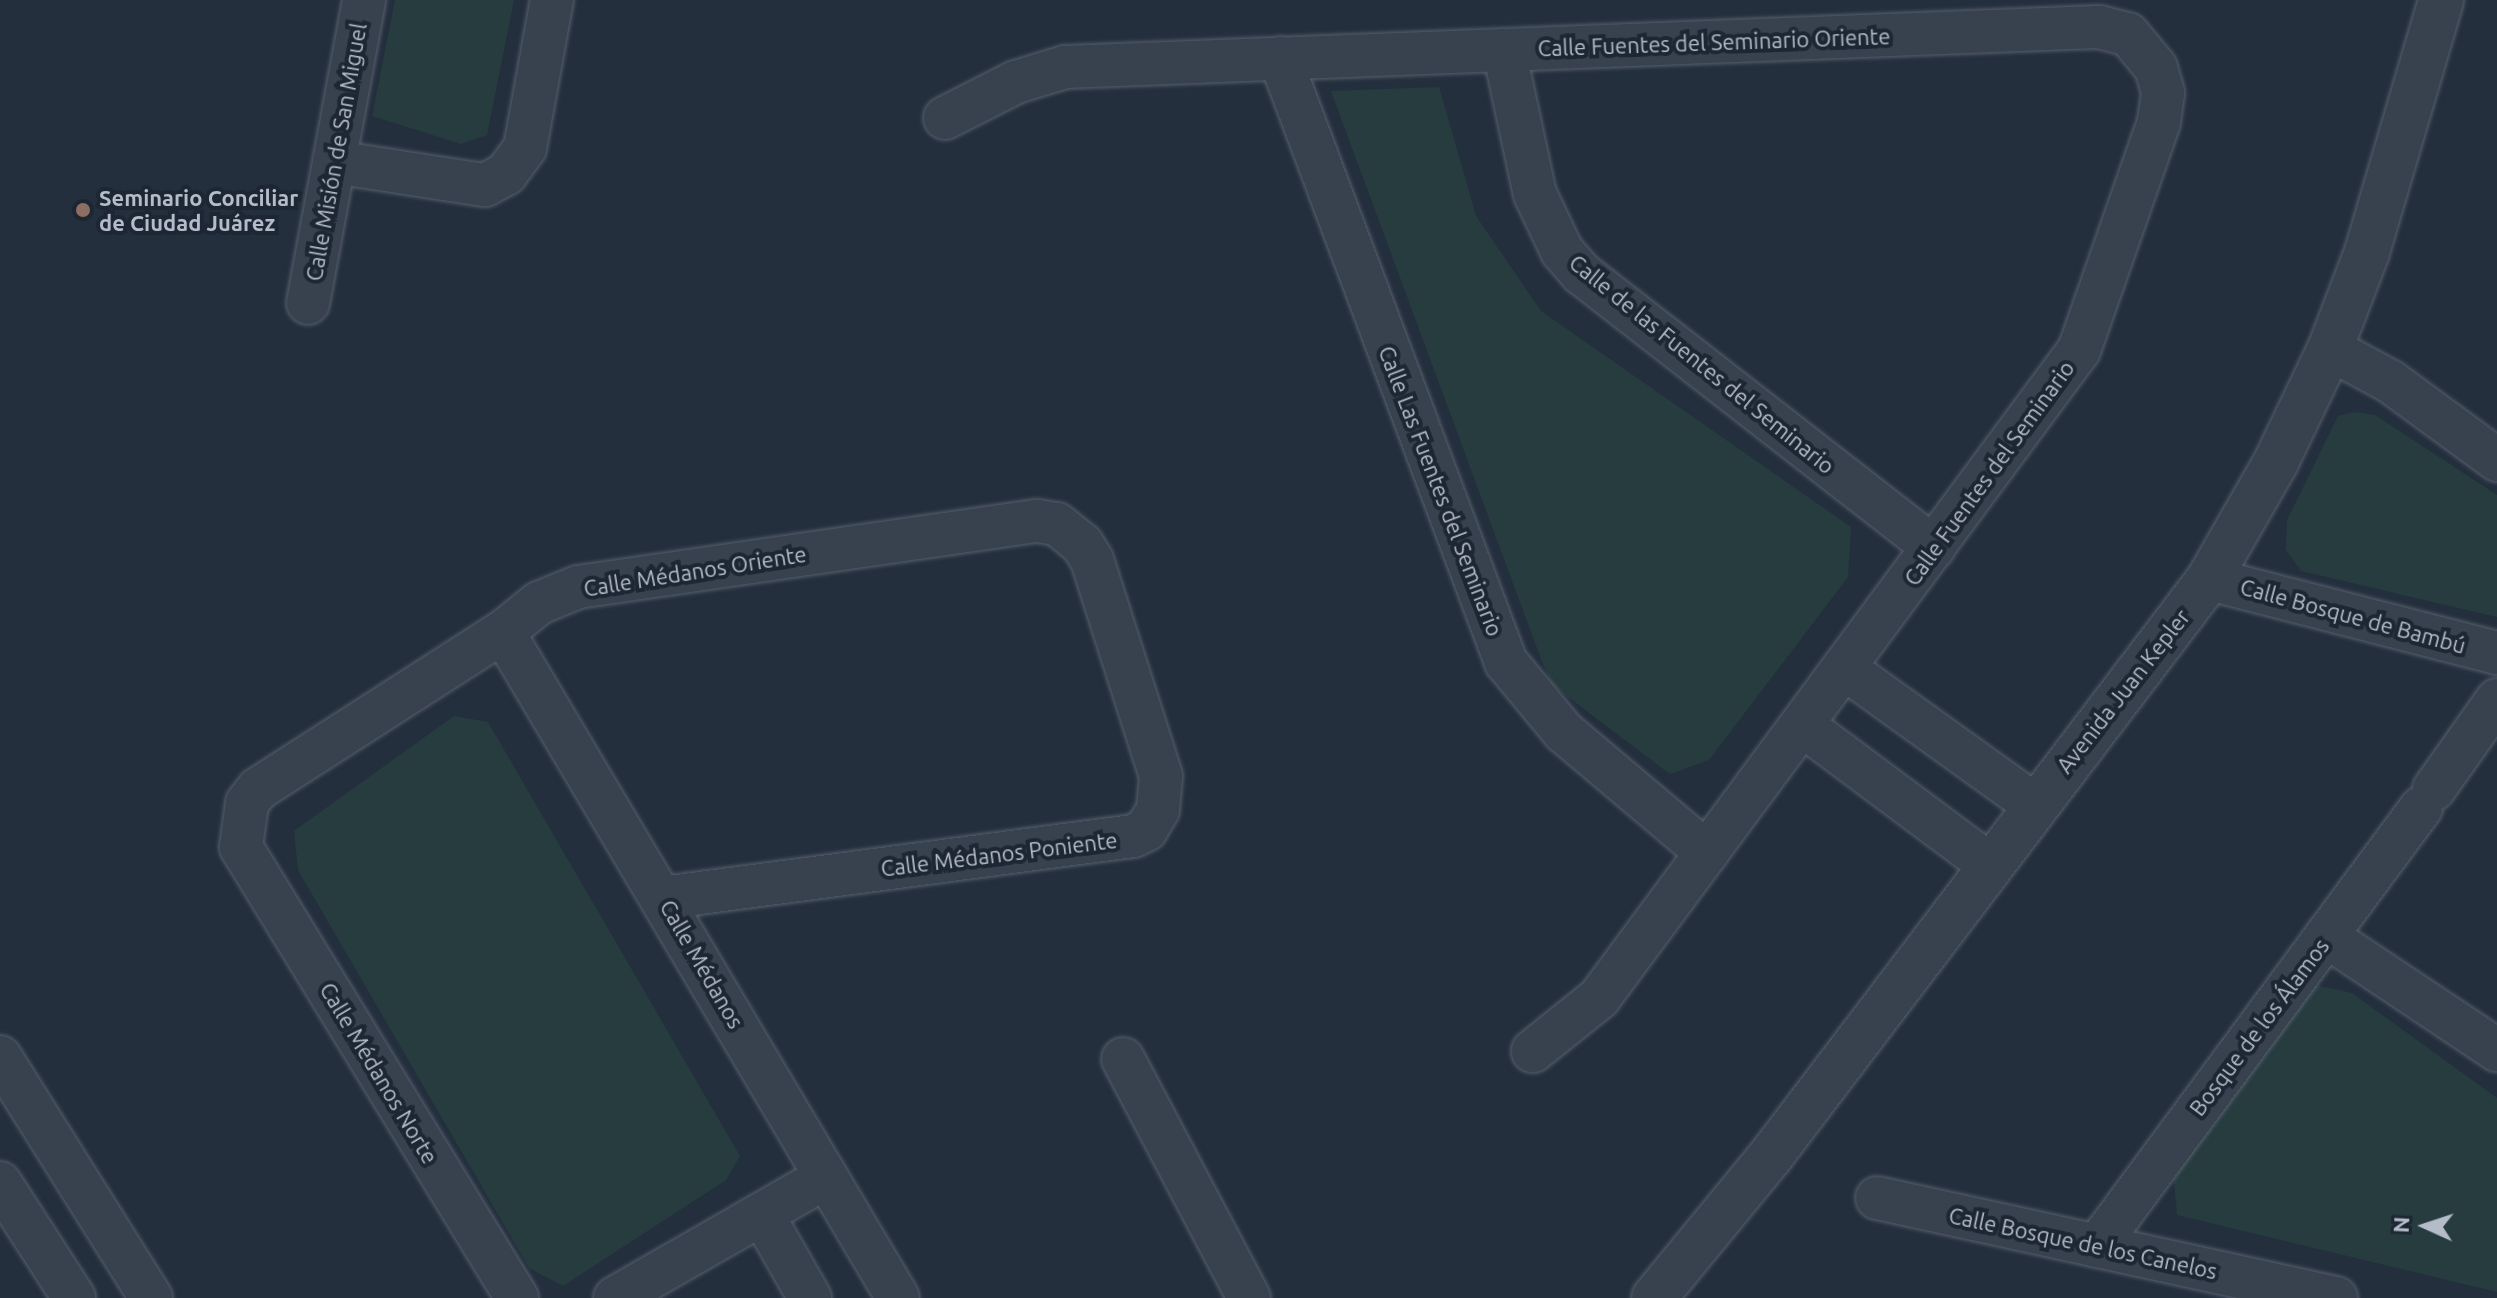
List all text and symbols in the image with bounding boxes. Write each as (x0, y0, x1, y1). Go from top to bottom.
street label: Calle Misión de San Miguel (300, 21, 372, 283)
street label: Calle Fuentes del Seminario Oriente (1537, 23, 1891, 61)
place label: Seminario Conciliar de Ciudad Juárez (99, 184, 298, 236)
marker: Seminario Conciliar de Ciudad Juárez (74, 201, 92, 219)
street label: Calle de las Fuentes del Seminario (1564, 249, 1840, 479)
street label: Calle Las Fuentes del Seminario (1373, 342, 1509, 640)
street label: Calle Fuentes del Seminario (1898, 355, 2080, 591)
street label: Calle Médanos Oriente (582, 540, 808, 602)
street label: Calle Bosque de Bambú (2237, 573, 2469, 659)
street label: Avenida Juan Kepler (2051, 604, 2195, 778)
street label: Calle Médanos Poniente (879, 826, 1119, 882)
street label: Calle Médanos (655, 895, 749, 1033)
street label: Bosque de los Álamos (2184, 933, 2334, 1121)
street label: Calle Médanos Norte (314, 978, 444, 1168)
north arrow (2385, 1186, 2465, 1266)
street label: Calle Bosque de los Canelos (1946, 1202, 2220, 1284)
text: N (2388, 1216, 2413, 1234)

